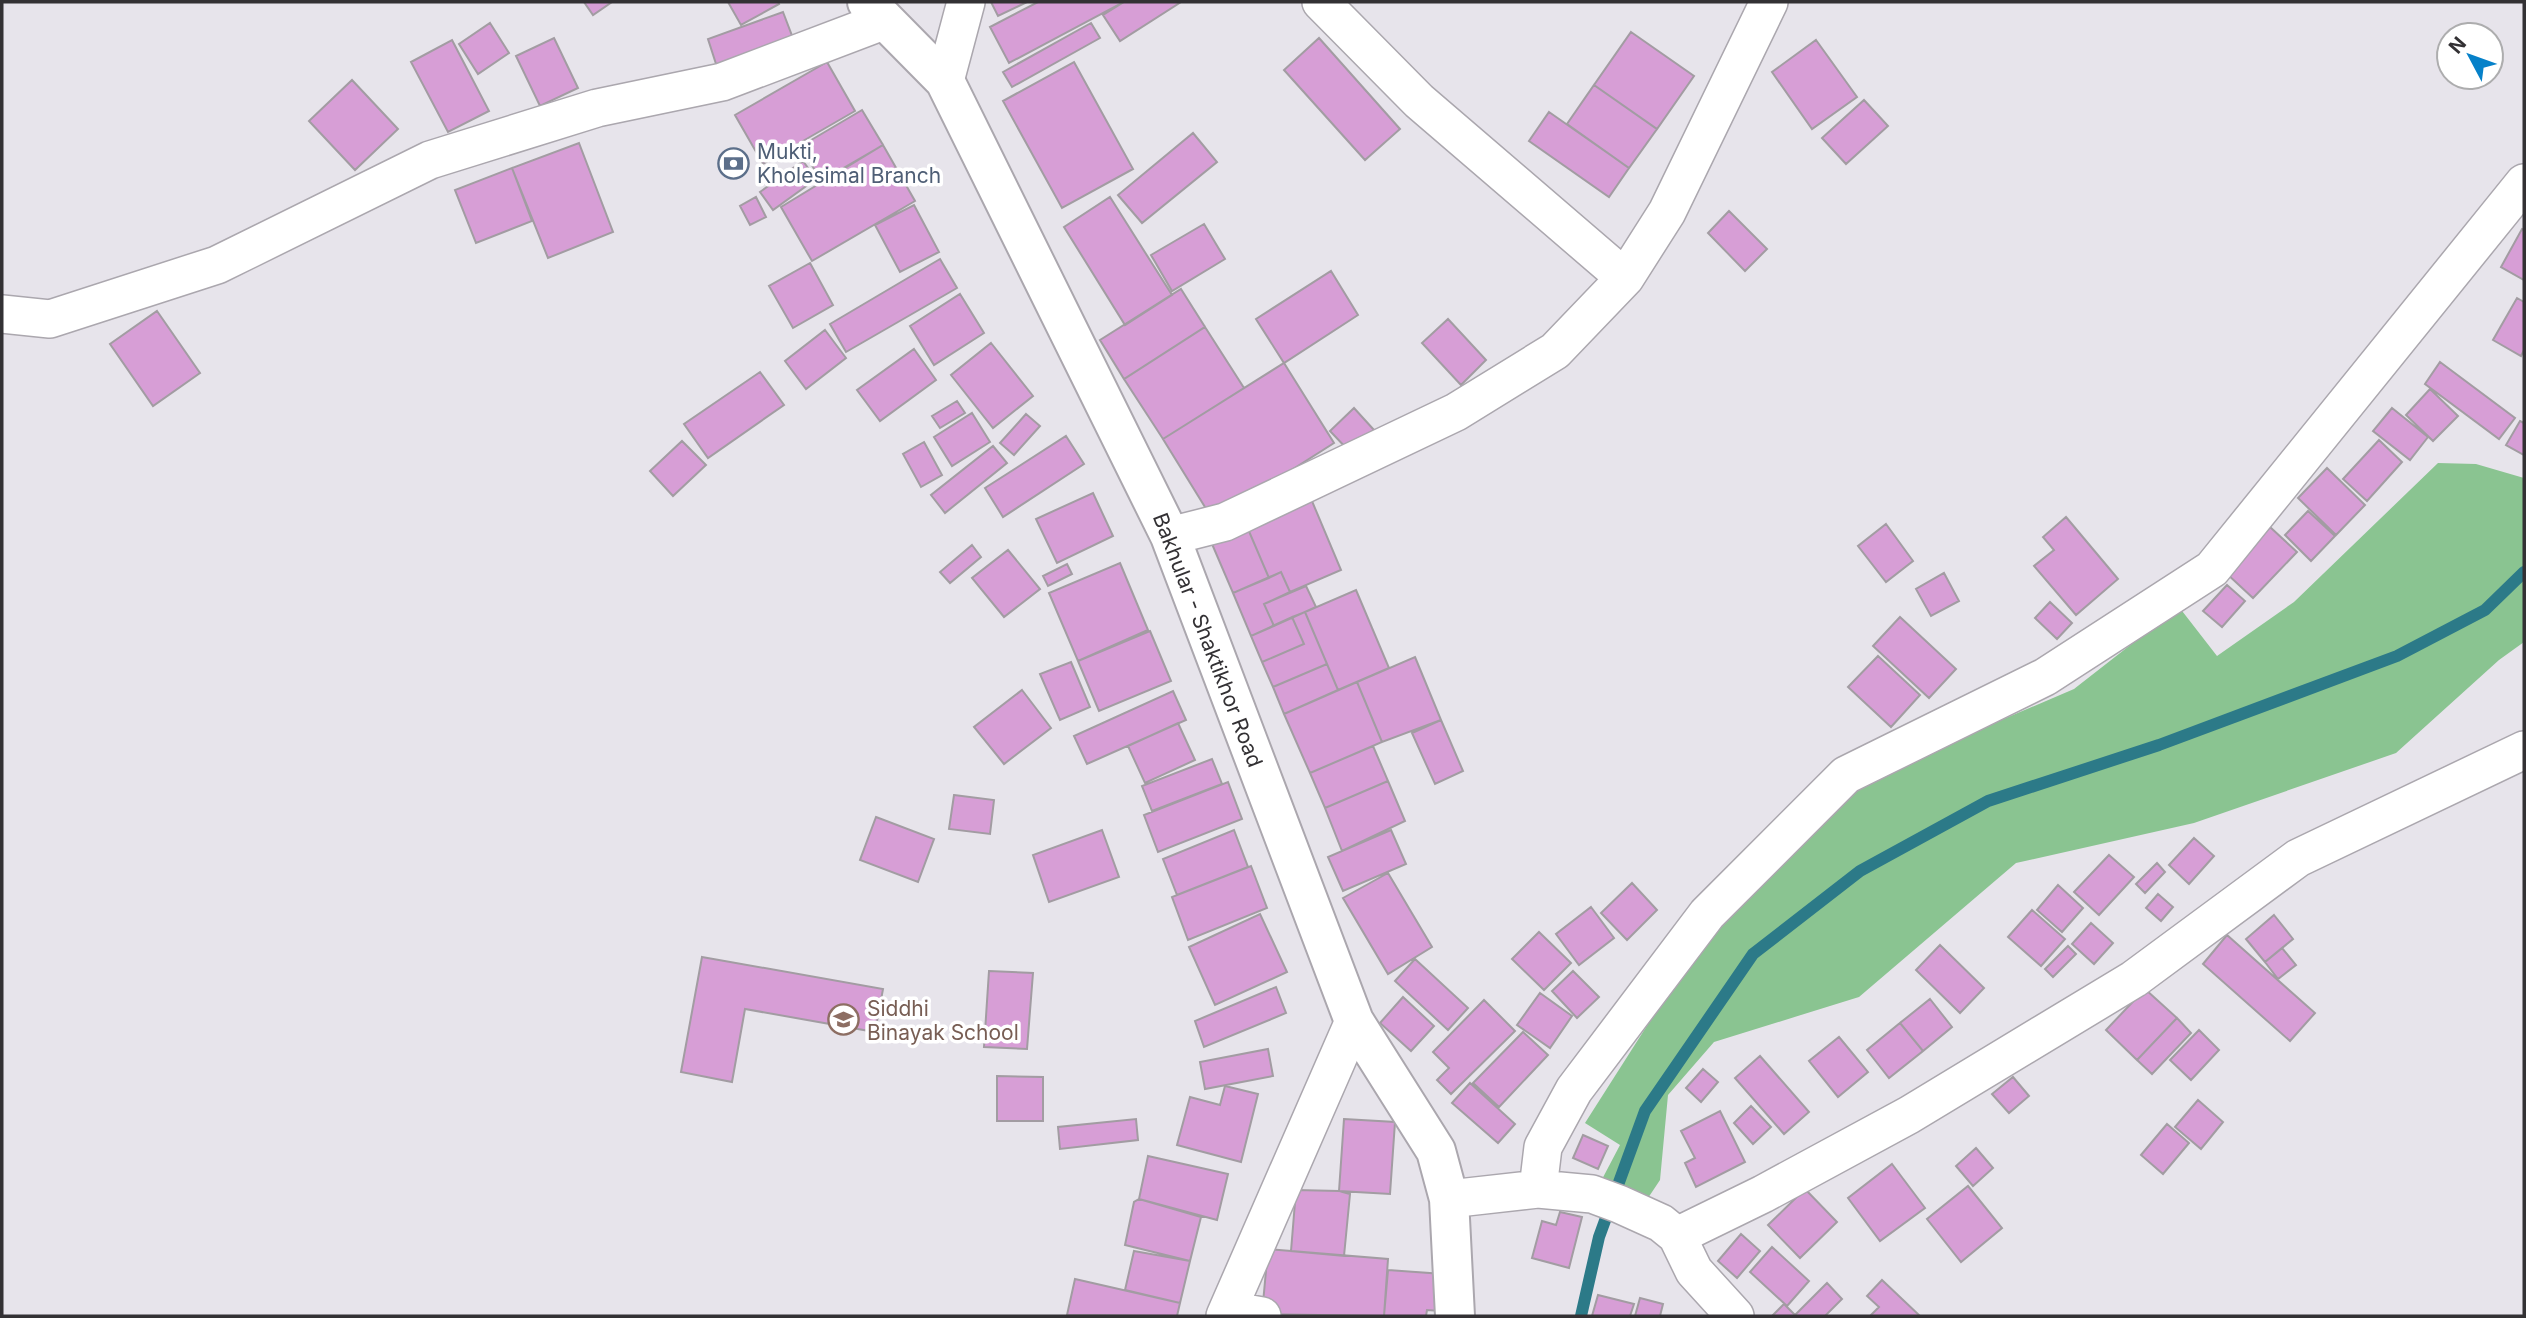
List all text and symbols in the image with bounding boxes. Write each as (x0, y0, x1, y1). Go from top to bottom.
north arrow (2435, 21, 2505, 91)
text: N (2444, 32, 2471, 58)
place label: Mukti, Kholesimal Branch (757, 139, 941, 188)
bank icon: Mukti, Kholesimal Branch (717, 146, 751, 180)
street label: Bakhular - Shaktikhor Road (1148, 509, 1268, 771)
place label: Siddhi Binayak School (867, 996, 1019, 1045)
school or university icon: Siddhi Binayak School (827, 1003, 861, 1037)

